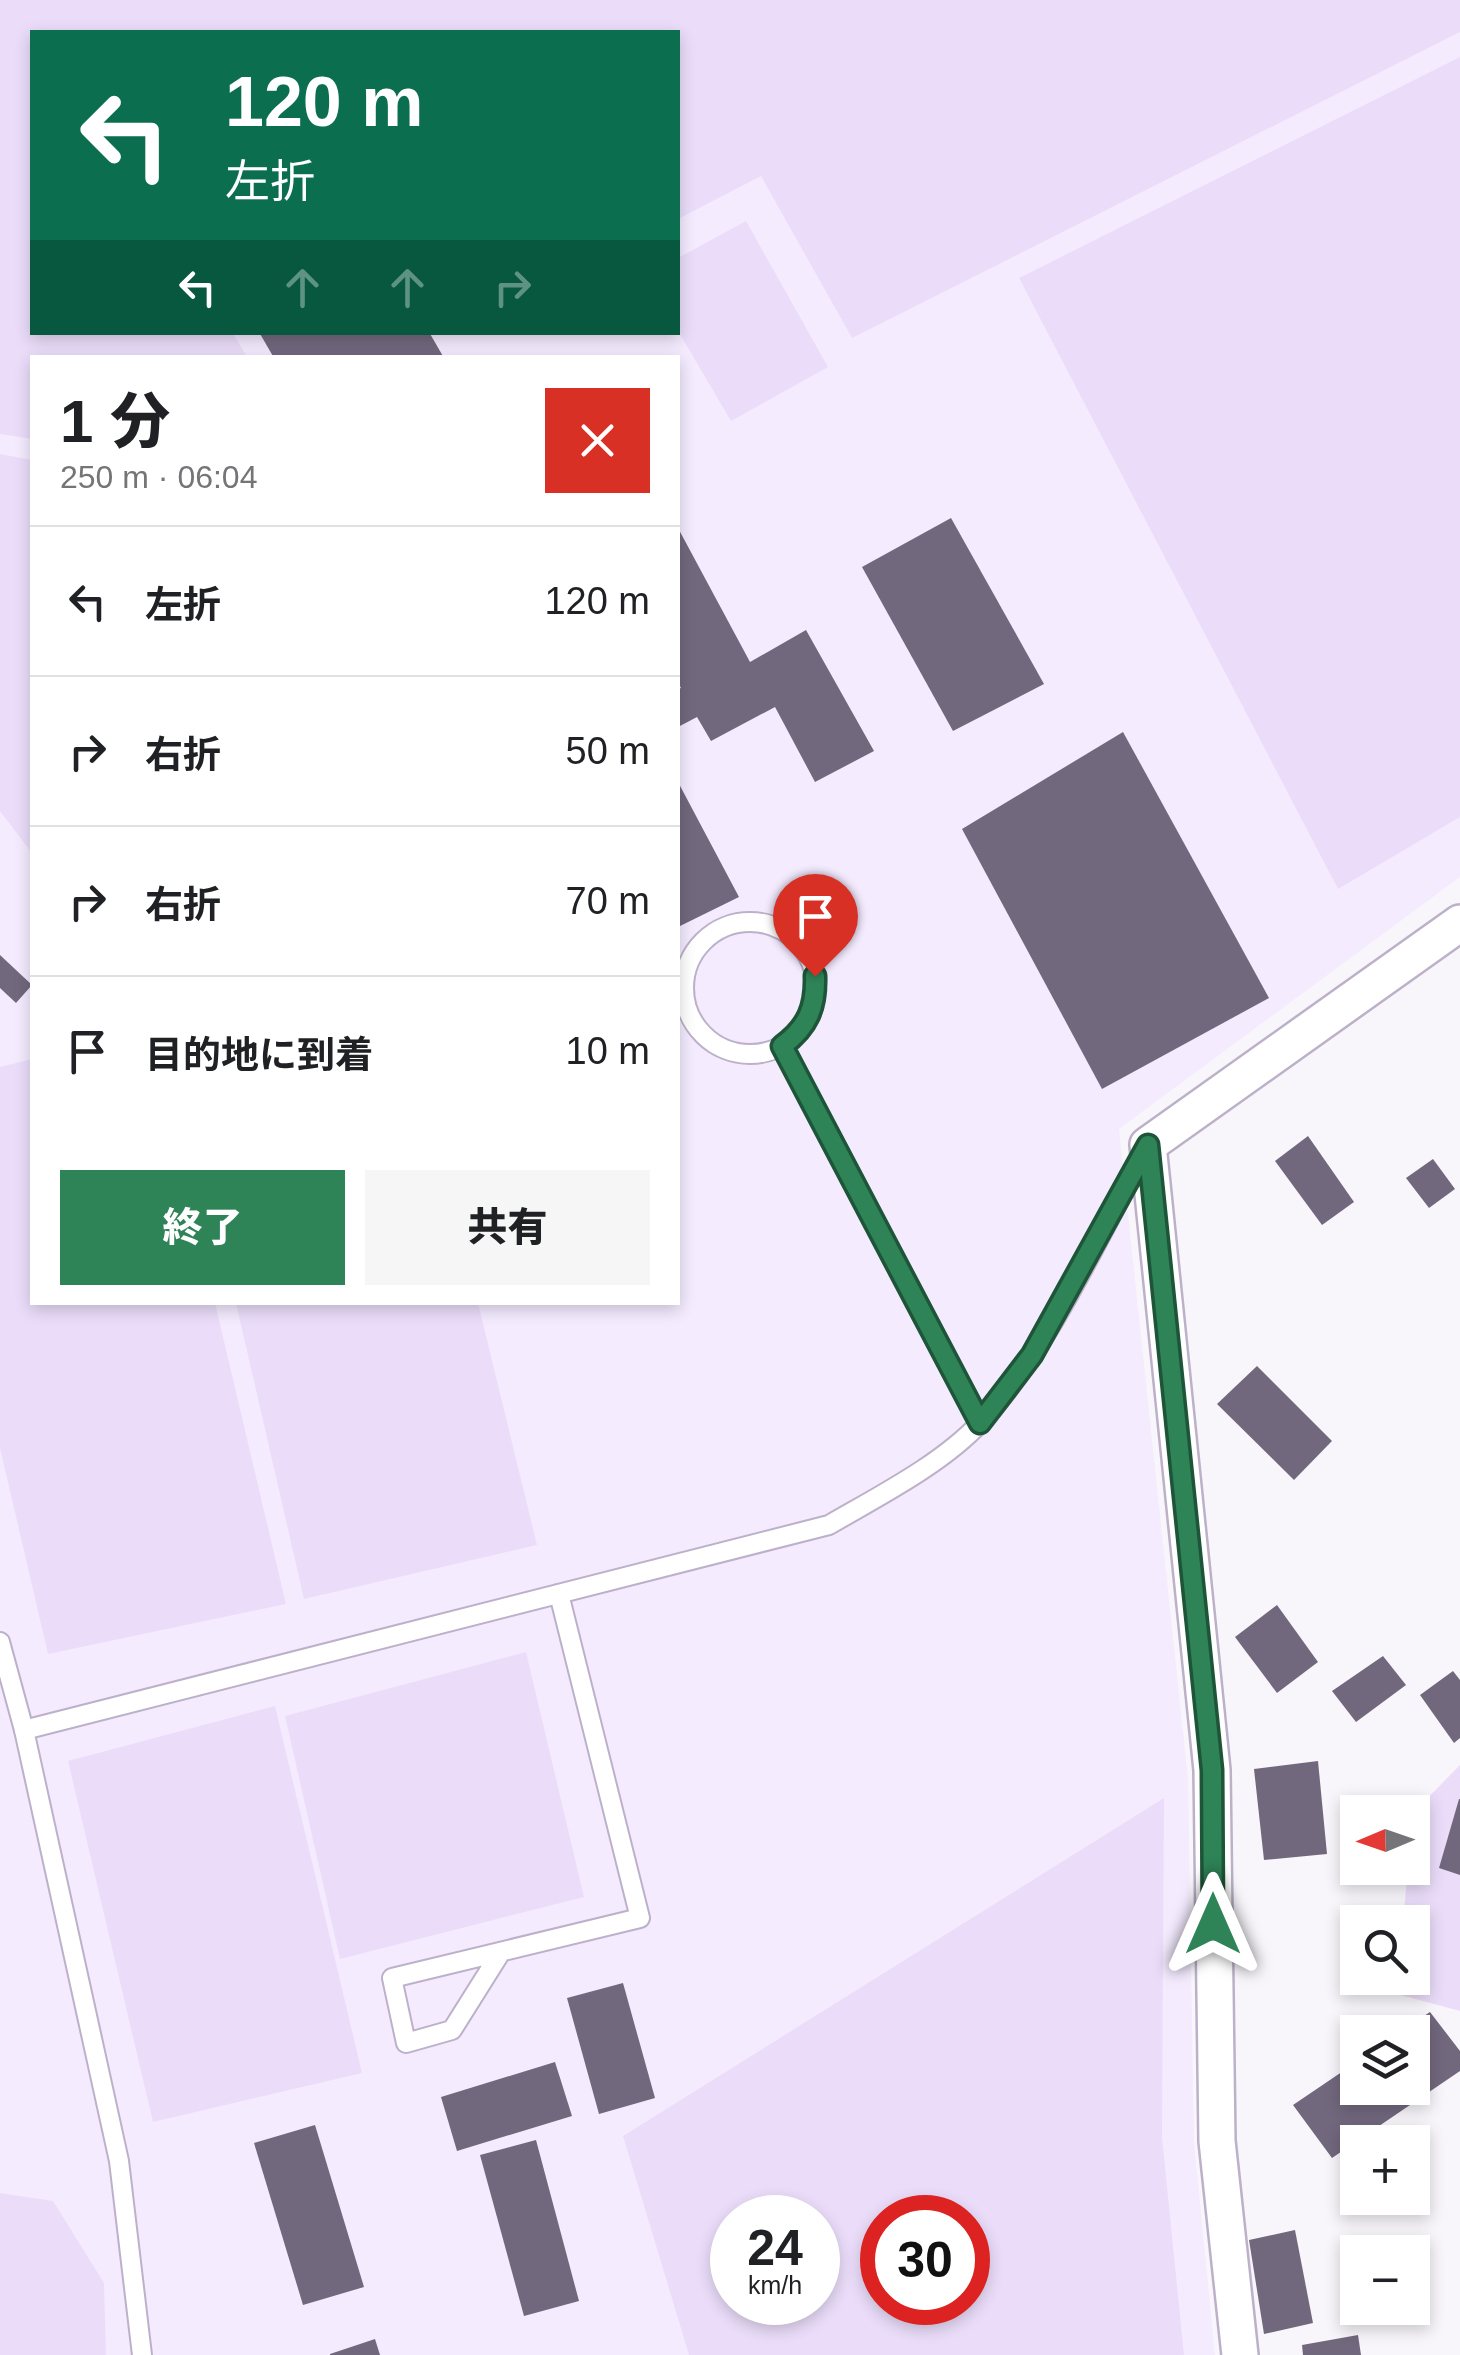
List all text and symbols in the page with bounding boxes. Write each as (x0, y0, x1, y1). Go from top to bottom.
text: 120 m (225, 63, 423, 141)
icon: left (60, 70, 190, 200)
text: 左折 (225, 156, 315, 207)
icon: left (170, 260, 225, 315)
icon: ahead (275, 260, 330, 315)
icon: ahead (380, 260, 435, 315)
icon: right (485, 260, 540, 315)
text: 1 分 (60, 388, 170, 455)
button: close (545, 388, 650, 493)
text: 250 m · 06:04 (60, 459, 257, 495)
icon: left (60, 574, 115, 629)
text: 120 m (544, 580, 650, 622)
text: 左折 (145, 584, 221, 626)
icon: right (60, 724, 115, 779)
text: 50 m (566, 730, 650, 772)
text: 右折 (145, 734, 221, 776)
icon: right (60, 874, 115, 929)
pin (773, 874, 858, 977)
text: 70 m (566, 880, 650, 922)
text: 右折 (145, 884, 221, 926)
icon: arrive (788, 889, 843, 944)
icon: arrive (60, 1024, 115, 1079)
text: 10 m (566, 1030, 650, 1072)
text: 目的地に到着 (145, 1034, 373, 1076)
button: 終了 (60, 1170, 345, 1285)
button: 共有 (365, 1170, 650, 1285)
north arrow (1340, 1795, 1430, 1885)
map controls (1340, 1795, 1430, 2325)
position arrow (1161, 1872, 1265, 1976)
button: search (1340, 1905, 1430, 1995)
button: layers (1340, 2015, 1430, 2105)
button: + (1340, 2125, 1430, 2215)
speed limit sign: 30 (860, 2195, 990, 2325)
text: 24 (747, 2220, 803, 2276)
button: − (1340, 2235, 1430, 2325)
text: km/h (748, 2271, 802, 2299)

